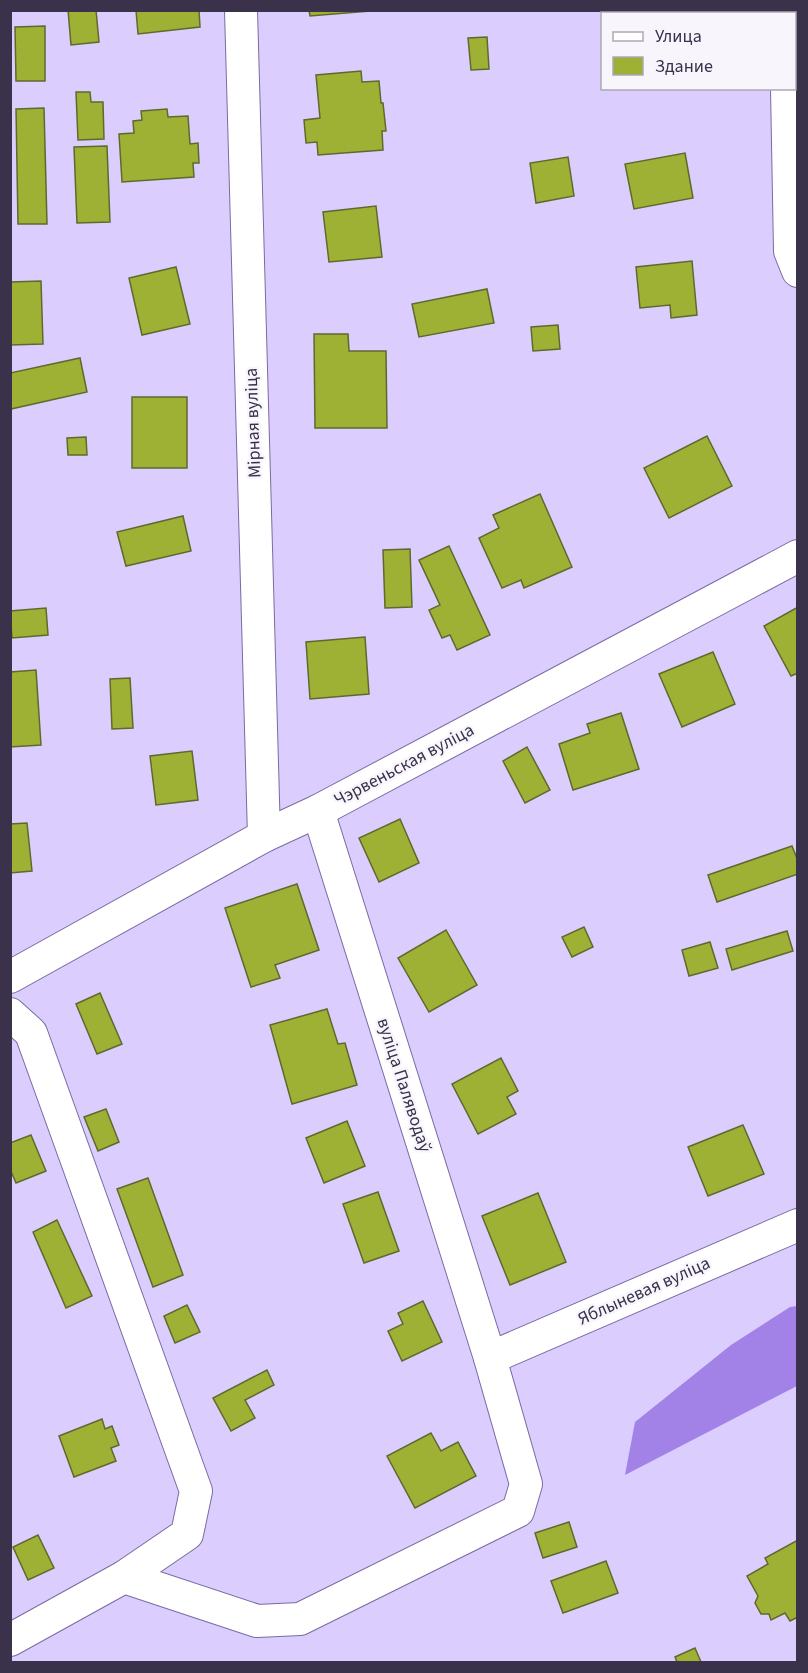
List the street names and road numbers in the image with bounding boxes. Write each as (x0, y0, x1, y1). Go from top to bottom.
street label: Мірная вуліца (239, 368, 267, 478)
street label: Чэрвеньская вуліца (330, 717, 478, 813)
street label: вуліца Паляводаў (371, 1015, 438, 1156)
street label: Яблыневая вуліца (574, 1251, 714, 1331)

